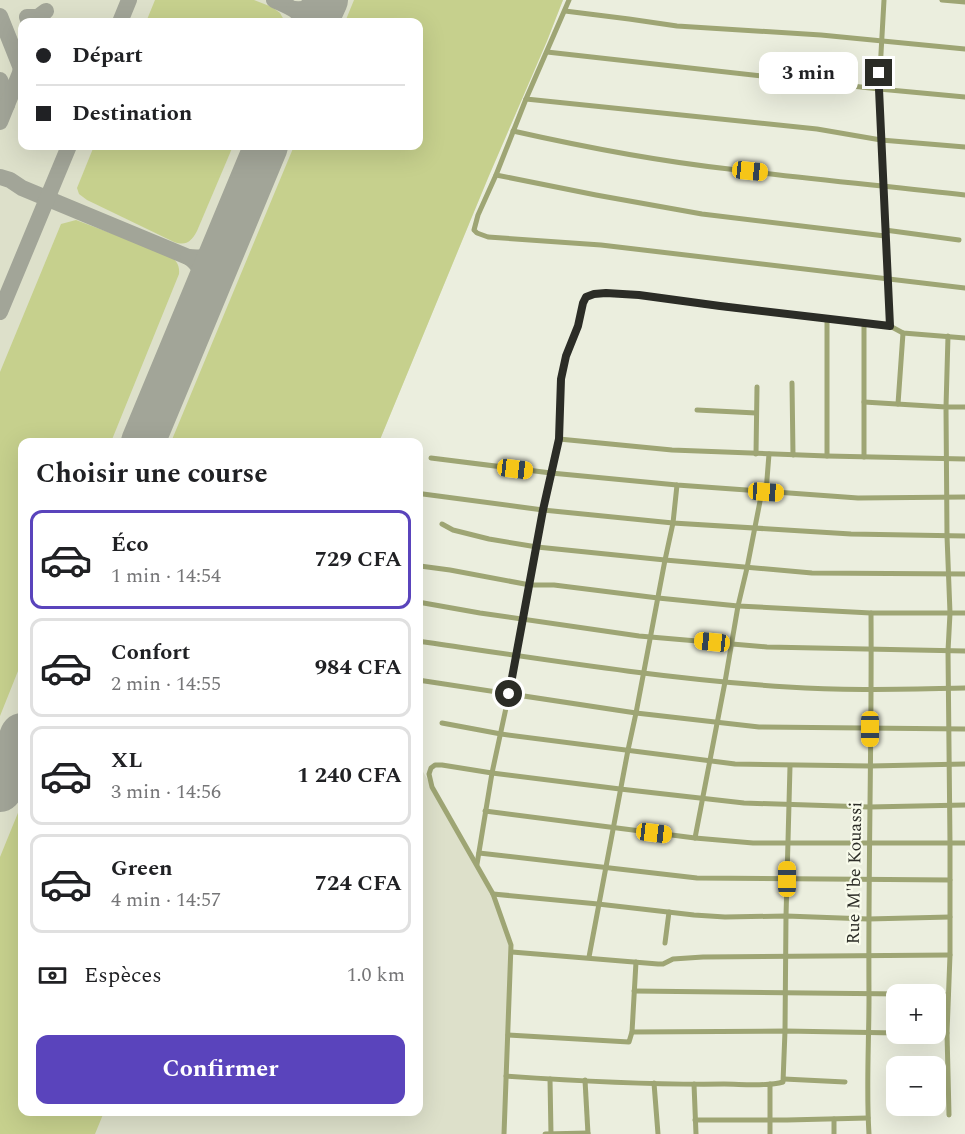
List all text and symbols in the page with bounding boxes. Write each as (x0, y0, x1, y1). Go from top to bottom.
text: Départ (72, 39, 143, 72)
callout: 3 min (759, 52, 858, 94)
text: 3 min (782, 58, 835, 88)
route end (865, 59, 892, 86)
text: Destination (72, 97, 192, 130)
car (731, 160, 769, 182)
text: Choisir une course (36, 453, 268, 495)
car (496, 458, 534, 480)
car (747, 482, 785, 502)
text: Éco (111, 528, 149, 561)
icon: car (39, 533, 93, 587)
text: 729 CFA (315, 543, 402, 576)
text: 1 min · 14:54 (111, 561, 221, 591)
car (693, 631, 731, 653)
text: Confort (111, 636, 190, 669)
icon: car (39, 641, 93, 695)
text: 984 CFA (315, 651, 402, 684)
text: 2 min · 14:55 (111, 669, 221, 699)
route start (495, 680, 522, 707)
car (861, 711, 879, 747)
text: XL (111, 744, 142, 777)
icon: car (39, 749, 93, 803)
text: 1 240 CFA (297, 759, 402, 792)
text: 3 min · 14:56 (111, 777, 221, 807)
street label: Rue M'be Kouassi (840, 802, 869, 945)
car (635, 822, 673, 844)
text: Green (111, 852, 173, 885)
icon: car (39, 857, 93, 911)
car (778, 861, 796, 897)
text: 724 CFA (315, 867, 402, 900)
text: 4 min · 14:57 (111, 885, 221, 915)
icon: cash (36, 959, 69, 992)
text: Espèces (84, 959, 162, 992)
text: 1.0 km (347, 960, 405, 990)
map controls (886, 984, 946, 1116)
button: + (886, 984, 946, 1044)
button: Confirmer (36, 1035, 405, 1104)
button: − (886, 1056, 946, 1116)

